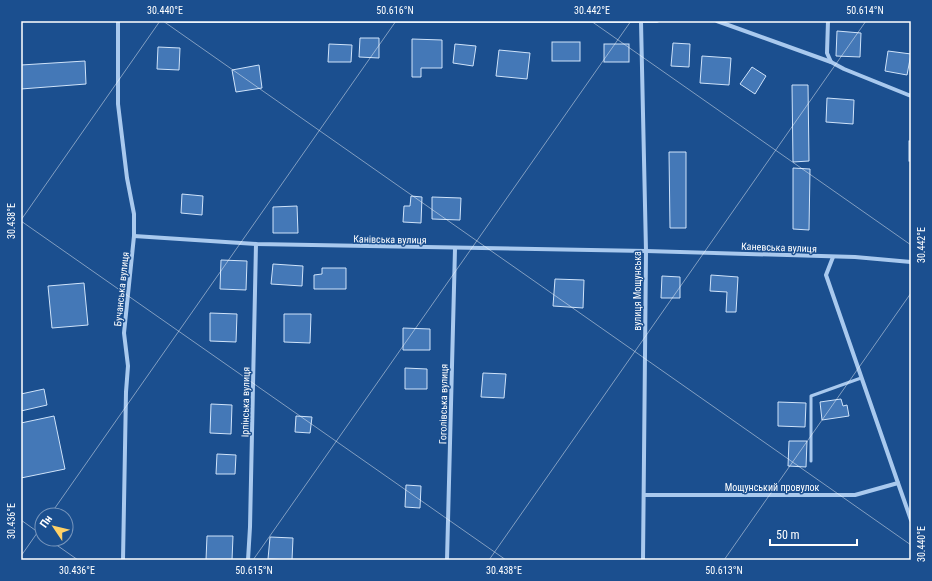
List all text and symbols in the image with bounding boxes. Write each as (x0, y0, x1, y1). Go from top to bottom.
text: 30.440°E (147, 5, 183, 16)
text: 50.616°N (376, 5, 414, 16)
text: 30.442°E (574, 5, 610, 16)
text: 50.614°N (846, 5, 884, 16)
text: 30.438°E (6, 203, 17, 239)
text: 30.442°E (916, 227, 927, 263)
street label: Канівська вулиця (353, 233, 427, 246)
street label: Каневська вулиця (741, 241, 817, 254)
street label: Бучанська вулиця (112, 251, 131, 327)
street label: вулиця Мощунська (632, 251, 643, 331)
street label: Гоголівська вулиця (437, 363, 450, 444)
street label: Ірпінська вулиця (239, 367, 252, 437)
street label: Мощунський провулок (725, 482, 820, 493)
text: 30.436°E (6, 503, 17, 539)
north arrow (34, 507, 74, 547)
text: Пн (37, 513, 55, 530)
scale bar (770, 521, 857, 547)
text: 30.440°E (916, 526, 927, 562)
text: 50 m (776, 528, 800, 542)
text: 30.436°E (59, 565, 95, 576)
text: 50.615°N (235, 565, 273, 576)
text: 30.438°E (486, 565, 522, 576)
text: 50.613°N (705, 565, 743, 576)

